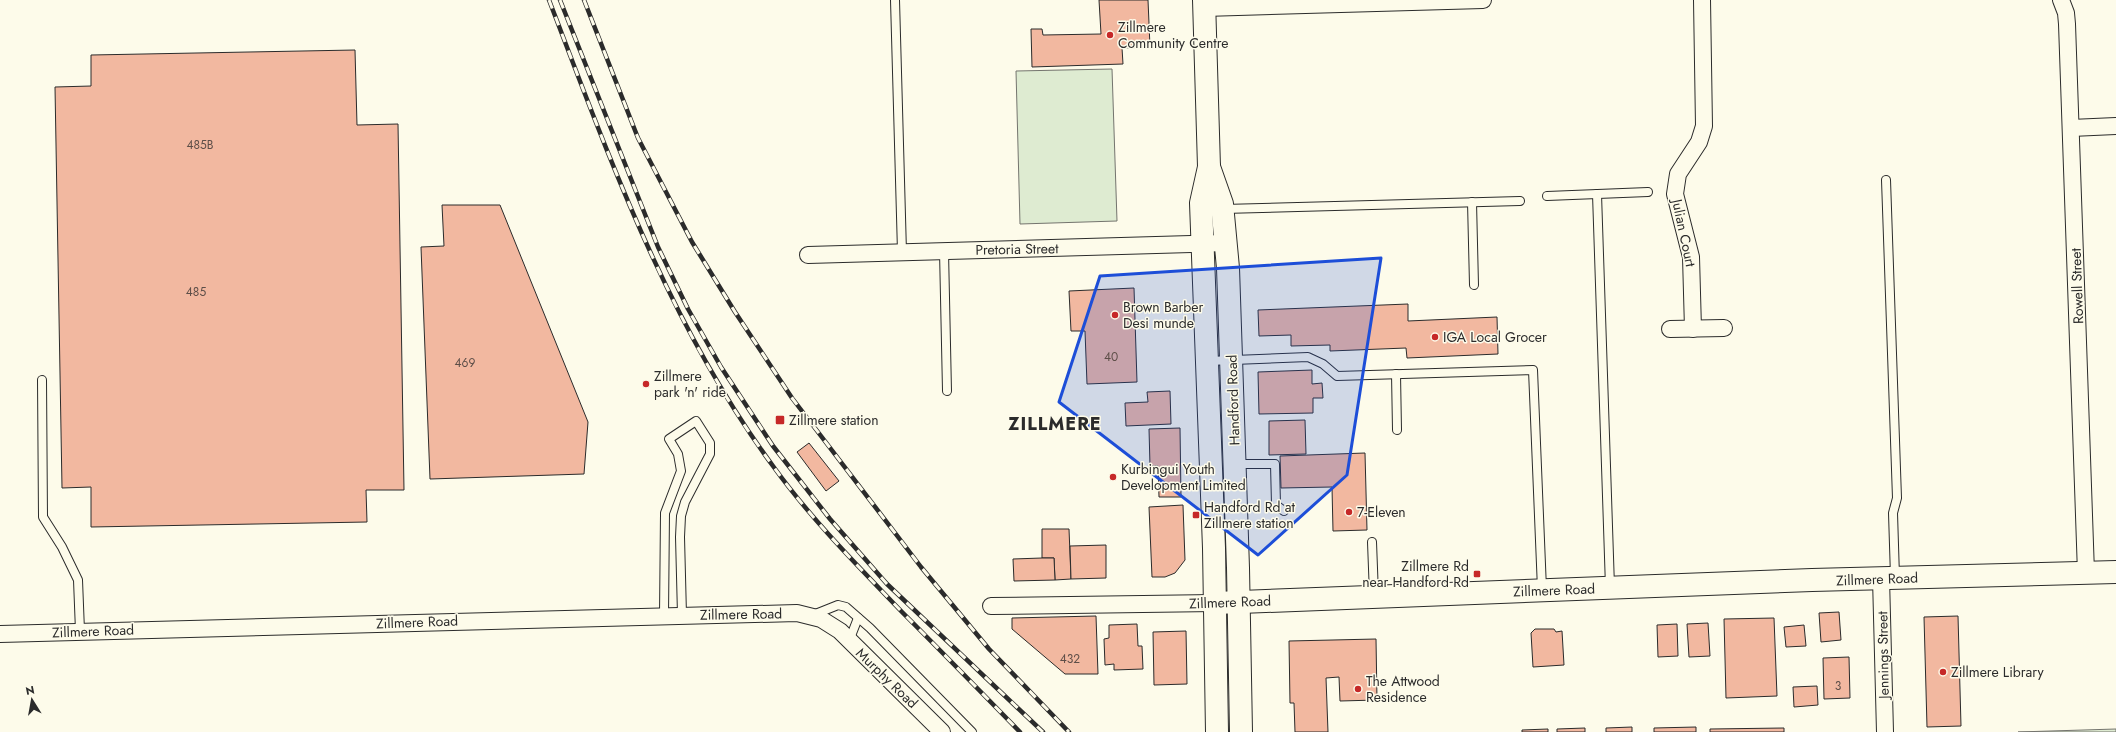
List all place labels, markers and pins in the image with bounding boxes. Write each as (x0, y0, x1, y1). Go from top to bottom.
place label: Zillmere Community Centre (1118, 17, 1228, 53)
marker: Zillmere Community Centre (1105, 30, 1115, 40)
place label: Brown Barber Desi munde (1123, 297, 1203, 333)
marker: Brown Barber Desi munde (1110, 310, 1120, 320)
place label: IGA Local Grocer (1443, 327, 1547, 347)
marker: IGA Local Grocer (1430, 332, 1440, 342)
place label: Zillmere park 'n' ride (654, 366, 726, 402)
marker: Zillmere park 'n' ride (641, 379, 651, 389)
place label: Zillmere station (789, 410, 879, 430)
marker: Zillmere station (774, 414, 786, 426)
place label: Kurbingui Youth Development Limited (1121, 459, 1246, 495)
marker: Kurbingui Youth Development Limited (1108, 472, 1118, 482)
place label: Handford Rd at Zillmere station (1204, 497, 1295, 533)
place label: 7-Eleven (1357, 502, 1406, 522)
marker: 7-Eleven (1344, 507, 1354, 517)
marker: Handford Rd at Zillmere station (1191, 510, 1201, 520)
place label: Zillmere Rd near Handford Rd (1362, 556, 1469, 592)
marker: Zillmere Rd near Handford Rd (1472, 569, 1482, 579)
place label: Zillmere Library (1951, 662, 2045, 682)
marker: Zillmere Library (1938, 667, 1948, 677)
place label: The Attwood Residence (1366, 671, 1440, 707)
marker: The Attwood Residence (1353, 684, 1363, 694)

